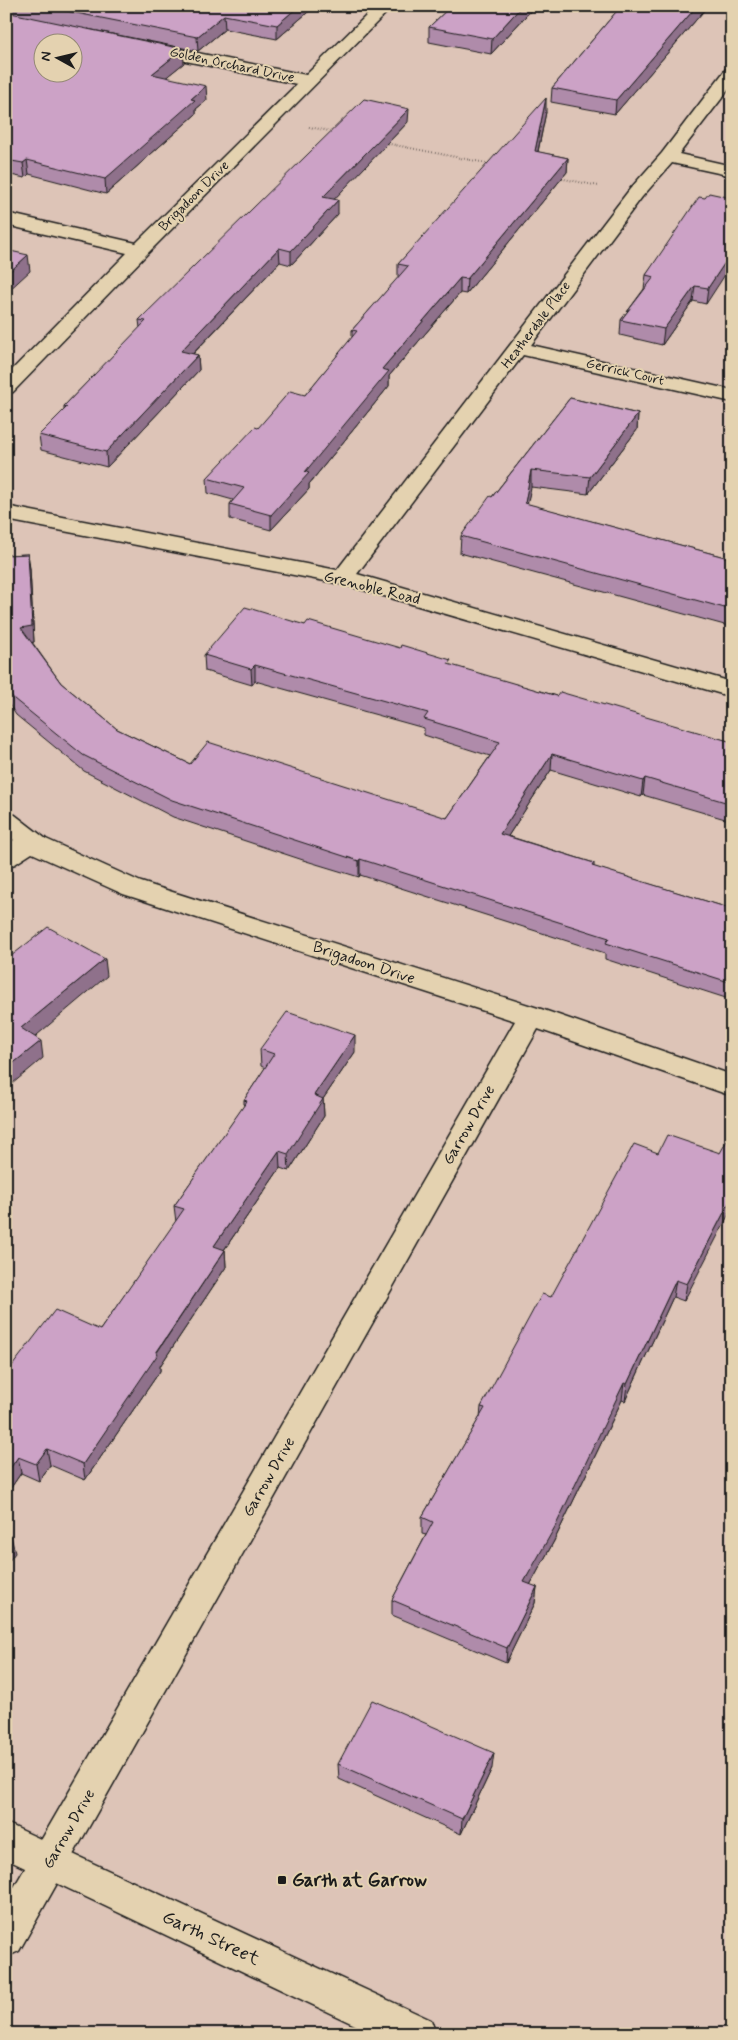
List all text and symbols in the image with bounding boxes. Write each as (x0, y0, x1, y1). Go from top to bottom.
north arrow (32, 32, 82, 82)
street label: Golden Orchard Drive (168, 43, 296, 87)
text: N (37, 50, 56, 62)
street label: Brigadoon Drive (155, 157, 234, 236)
street label: Heatherdale Place (497, 278, 575, 372)
street label: Gerrick Court (584, 354, 666, 390)
street label: Grenoble Road (321, 566, 423, 610)
street label: Brigadoon Drive (310, 937, 418, 990)
street label: Garrow Drive (438, 1081, 500, 1169)
street label: Garrow Drive (238, 1433, 300, 1521)
street label: Garrow Drive (38, 1785, 100, 1873)
place label: Garth at Garrow (292, 1868, 427, 1893)
marker: Garth at Garrow (276, 1874, 288, 1886)
street label: Garth Street (158, 1904, 264, 1972)

